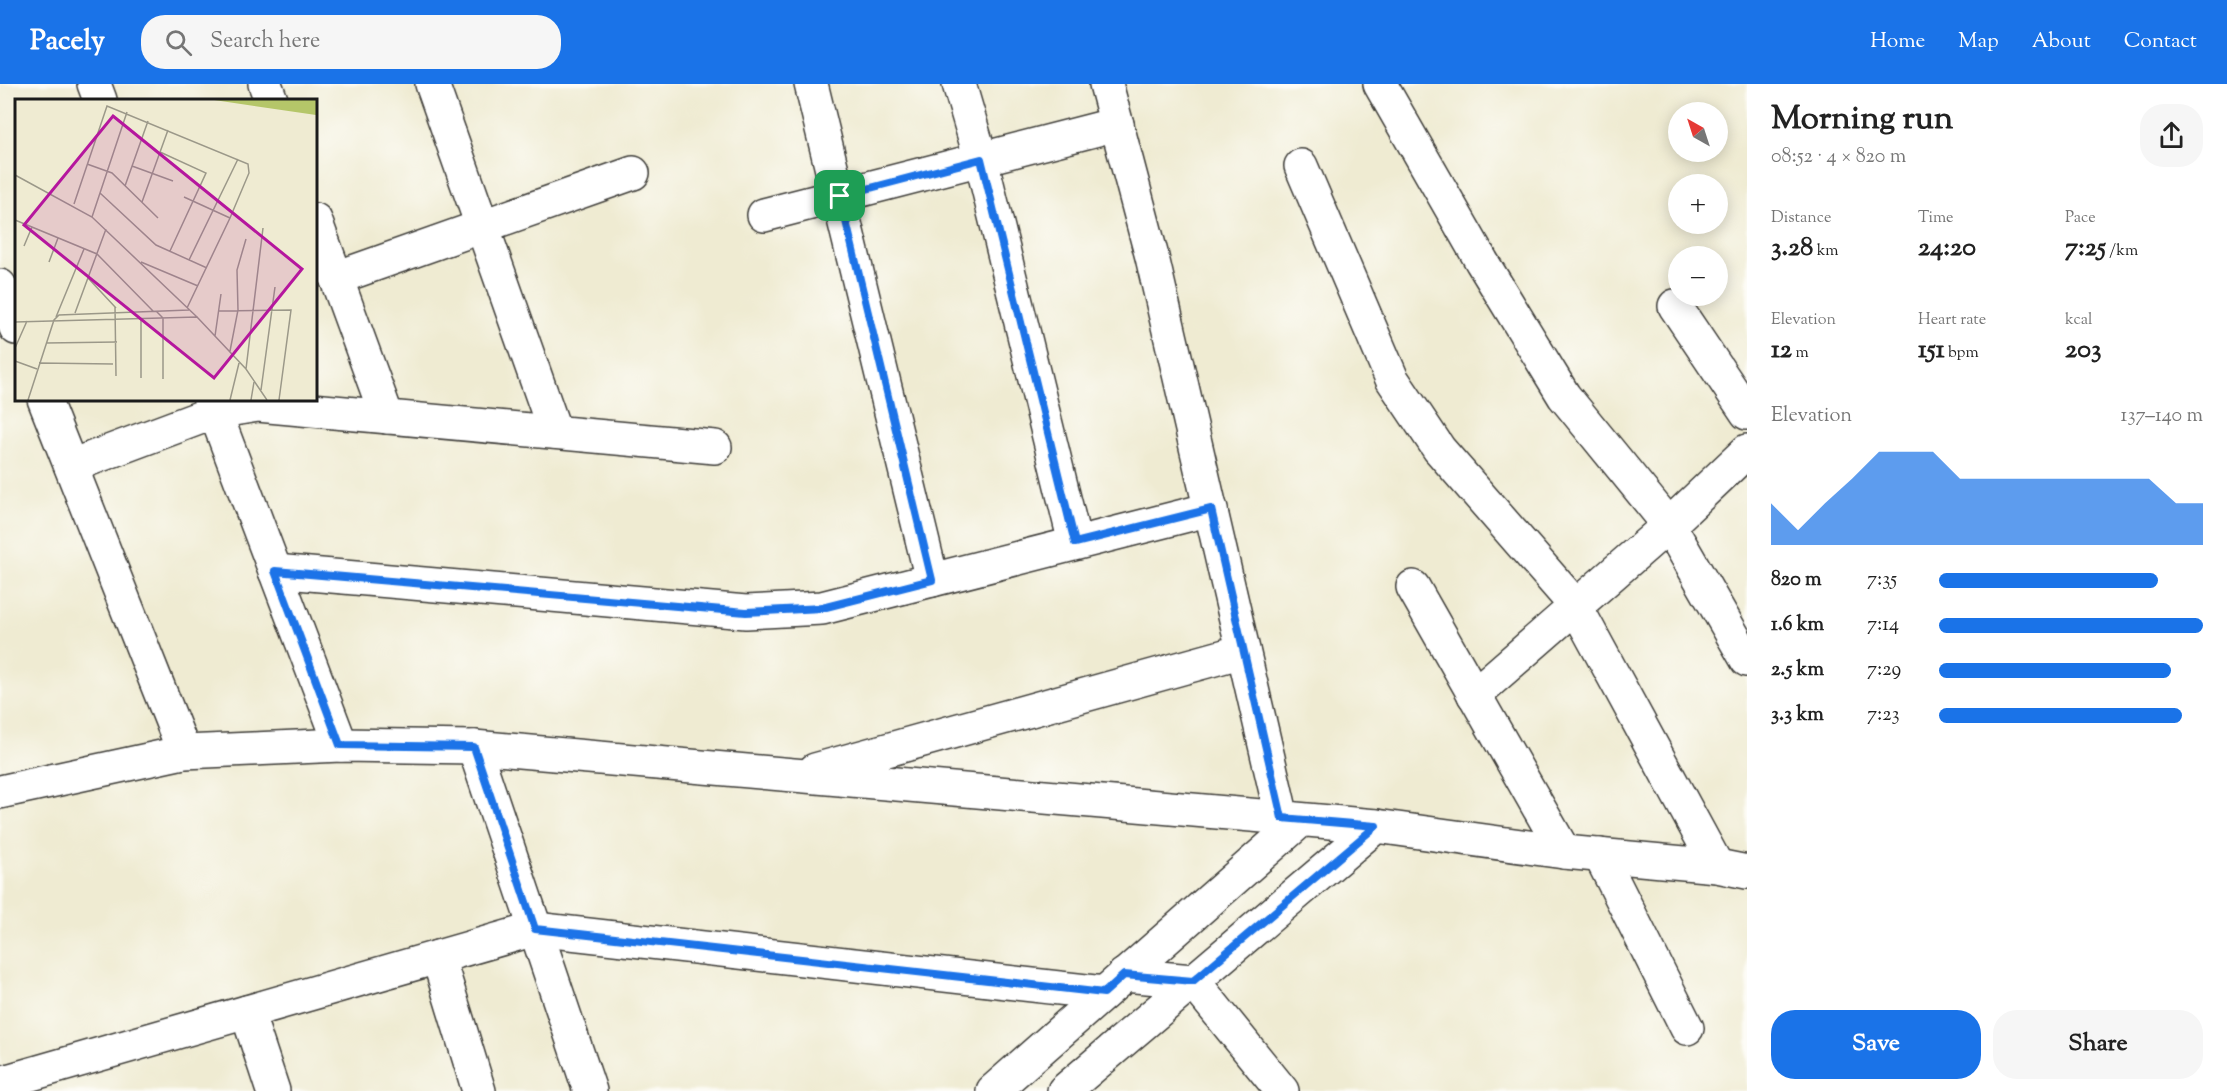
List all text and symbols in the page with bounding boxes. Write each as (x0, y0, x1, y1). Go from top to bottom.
search box (141, 15, 561, 69)
text: Pacely (30, 22, 105, 62)
icon: search (162, 26, 195, 59)
text: Search here (210, 26, 320, 58)
text: Home (1870, 27, 1925, 57)
text: Map (1958, 27, 1999, 57)
text: About (2032, 27, 2091, 57)
text: Contact (2124, 27, 2197, 57)
text: Morning run (1771, 96, 1953, 144)
inset map (15, 99, 316, 400)
north arrow (1668, 102, 1728, 162)
map controls (1668, 102, 1728, 306)
button: share (2140, 104, 2203, 167)
text: 08:52 · 4 × 820 m (1771, 143, 1906, 172)
pin (814, 170, 865, 221)
button: + (1668, 174, 1728, 234)
icon: arrive (823, 179, 856, 212)
text: Distance (1771, 207, 1831, 230)
text: Time (1918, 207, 1954, 230)
text: Pace (2065, 207, 2096, 230)
text: 3.28 (1771, 230, 1813, 267)
text: 24:20 (1918, 230, 1976, 267)
text: 7:25 (2065, 230, 2106, 267)
text: km (1813, 240, 1839, 263)
text: /km (2106, 240, 2138, 263)
button: − (1668, 246, 1728, 306)
text: Elevation (1771, 309, 1836, 332)
text: Heart rate (1918, 309, 1986, 332)
text: kcal (2065, 309, 2093, 332)
text: 12 (1771, 332, 1792, 369)
text: 151 (1918, 332, 1945, 369)
text: 203 (2065, 332, 2101, 369)
text: m (1792, 342, 1809, 365)
text: bpm (1945, 342, 1979, 365)
text: Elevation (1771, 402, 1852, 431)
text: 137–140 m (2121, 402, 2203, 431)
text: 820 m (1771, 566, 1822, 595)
text: 7:35 (1867, 566, 1897, 595)
text: 1.6 km (1771, 611, 1824, 640)
text: 7:14 (1867, 611, 1899, 640)
text: 2.5 km (1771, 656, 1824, 685)
text: 7:29 (1867, 656, 1901, 685)
text: 3.3 km (1771, 701, 1824, 730)
text: 7:23 (1867, 701, 1900, 730)
button: Save (1771, 1010, 1981, 1079)
button: Share (1993, 1010, 2203, 1079)

